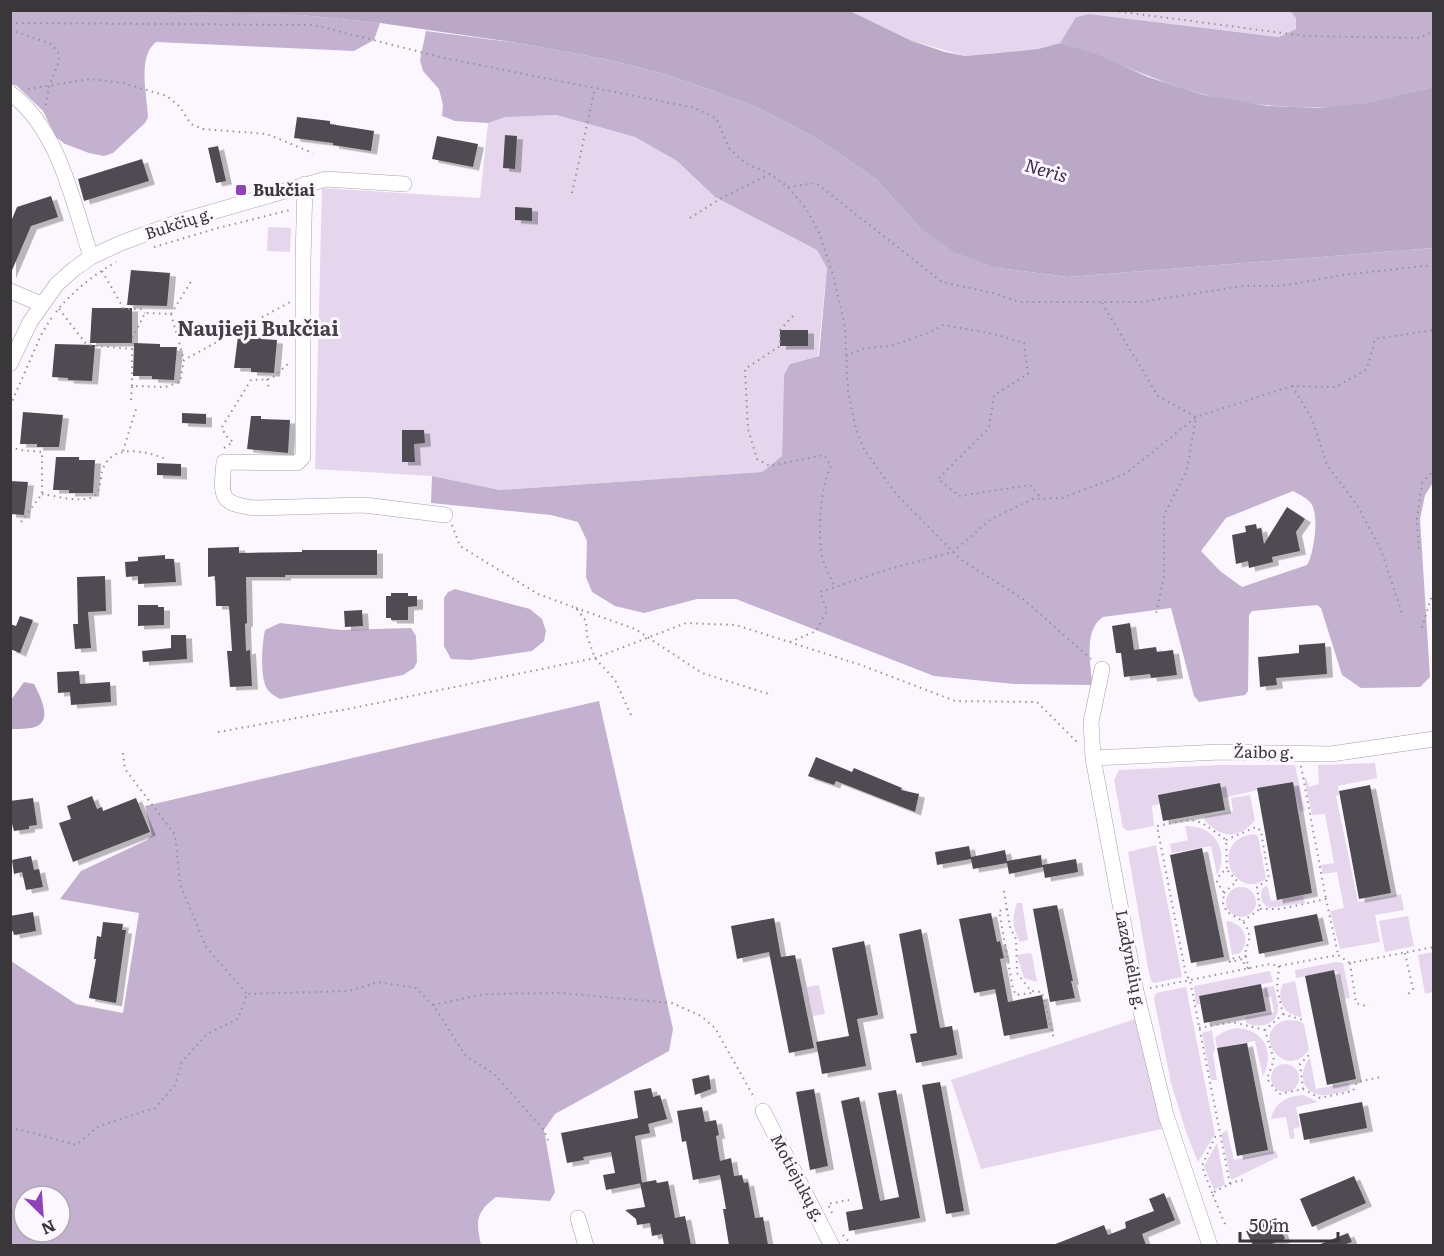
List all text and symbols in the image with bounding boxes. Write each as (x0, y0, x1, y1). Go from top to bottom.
water label: Neris (1022, 151, 1071, 189)
place label: Bukčiai (253, 177, 315, 201)
marker: Bukčiai (234, 183, 248, 197)
street label: Bukčių g. (141, 200, 216, 244)
district label: Naujieji Bukčiai (177, 312, 339, 342)
street label: Žaibo g. (1233, 738, 1295, 764)
street label: Lazdynėlių g. (1111, 908, 1153, 1012)
street label: Motiejukų g. (766, 1129, 832, 1226)
north arrow (12, 1184, 72, 1244)
scale bar (1240, 1205, 1338, 1243)
text: 50 m (1249, 1211, 1290, 1238)
text: N (38, 1215, 60, 1242)

